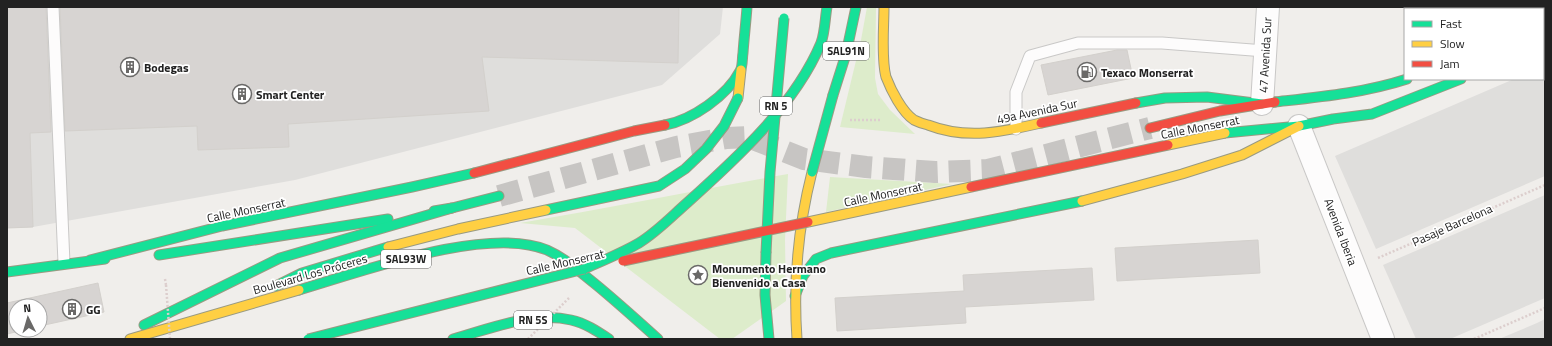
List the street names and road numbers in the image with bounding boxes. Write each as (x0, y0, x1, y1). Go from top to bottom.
street label: 47 Avenida Sur (1254, 17, 1276, 93)
road number: SAL91N (823, 42, 869, 60)
street label: 49a Avenida Sur (995, 93, 1079, 129)
road number: RN 5 (760, 97, 792, 115)
street label: Calle Monserrat (1159, 110, 1242, 144)
street label: Calle Monserrat (842, 176, 925, 212)
street label: Calle Monserrat (205, 192, 288, 228)
street label: Avenida Iberia (1319, 196, 1363, 268)
street label: Pasaje Barcelona (1409, 199, 1495, 251)
street label: Calle Monserrat (524, 244, 607, 280)
street label: Boulevard Los Próceres (251, 248, 370, 299)
road number: SAL93W (381, 250, 431, 268)
road number: RN 5S (514, 311, 552, 329)

